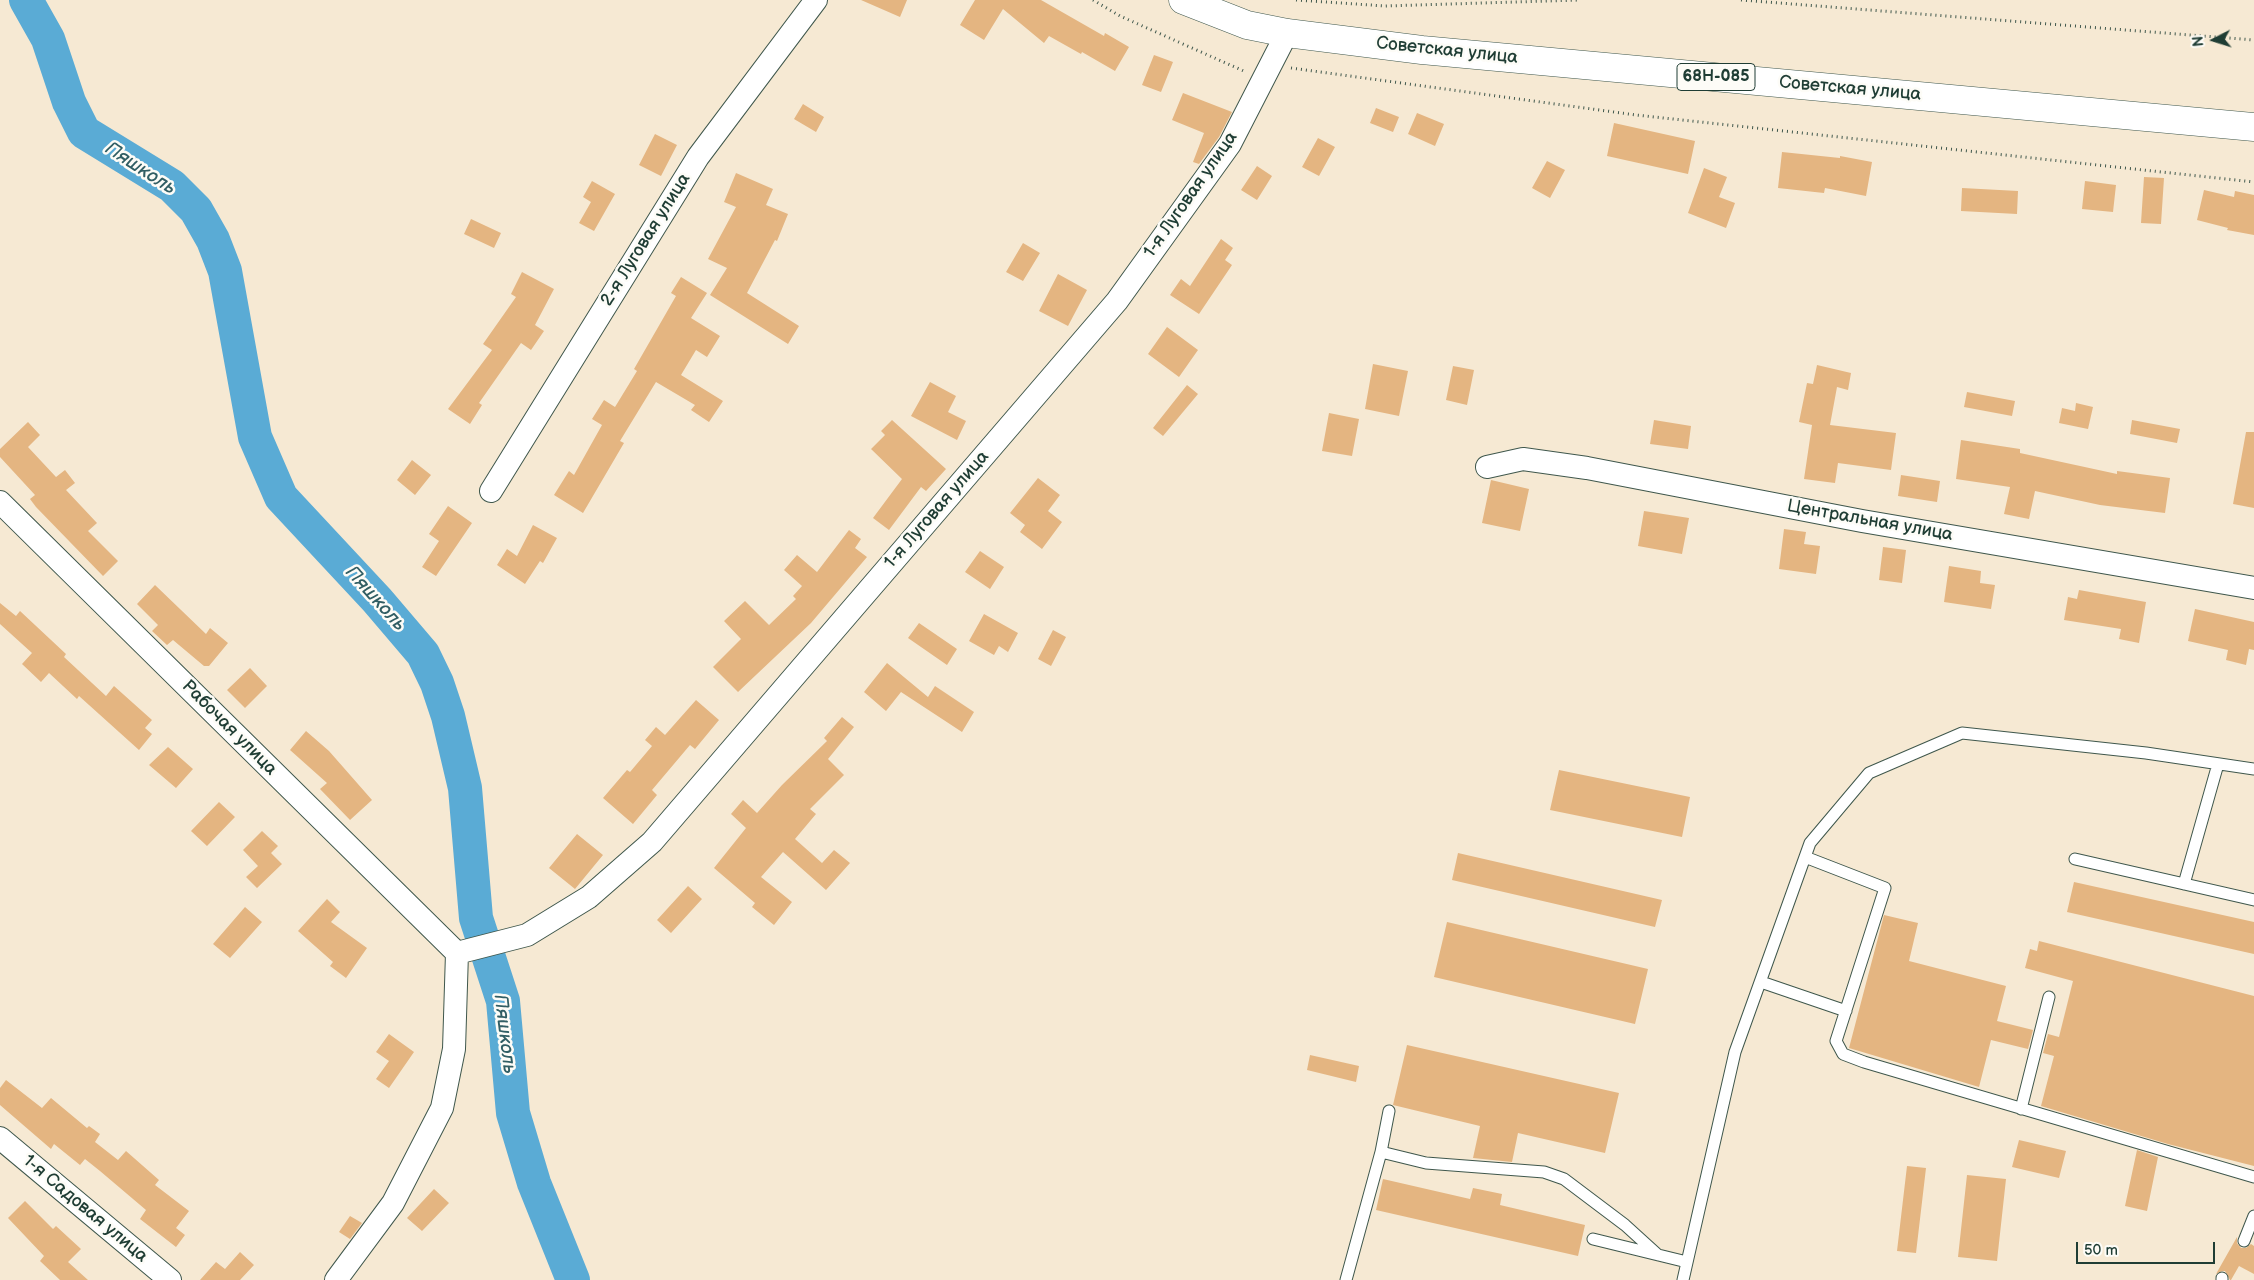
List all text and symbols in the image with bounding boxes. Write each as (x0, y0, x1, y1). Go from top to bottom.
north arrow (2189, 15, 2239, 65)
street label: Советская улица (1375, 33, 1519, 69)
text: N (2190, 35, 2207, 47)
road number: 68Н-085 (1677, 64, 1755, 90)
street label: Советская улица (1778, 72, 1922, 106)
street label: 1-я Луговая улица (1139, 128, 1243, 262)
water label: Пяшколь (100, 138, 180, 200)
street label: 2-я Луговая улица (596, 170, 696, 310)
street label: 1-я Луговая улица (880, 447, 994, 573)
street label: Центральная улица (1786, 496, 1954, 546)
water label: Пяшколь (340, 562, 410, 636)
street label: Рабочая улица (177, 676, 281, 780)
water label: Пяшколь (488, 993, 520, 1075)
street label: 1-я Садовая улица (18, 1151, 152, 1267)
scale bar (2079, 1232, 2218, 1264)
text: 50 m (2084, 1241, 2118, 1260)

